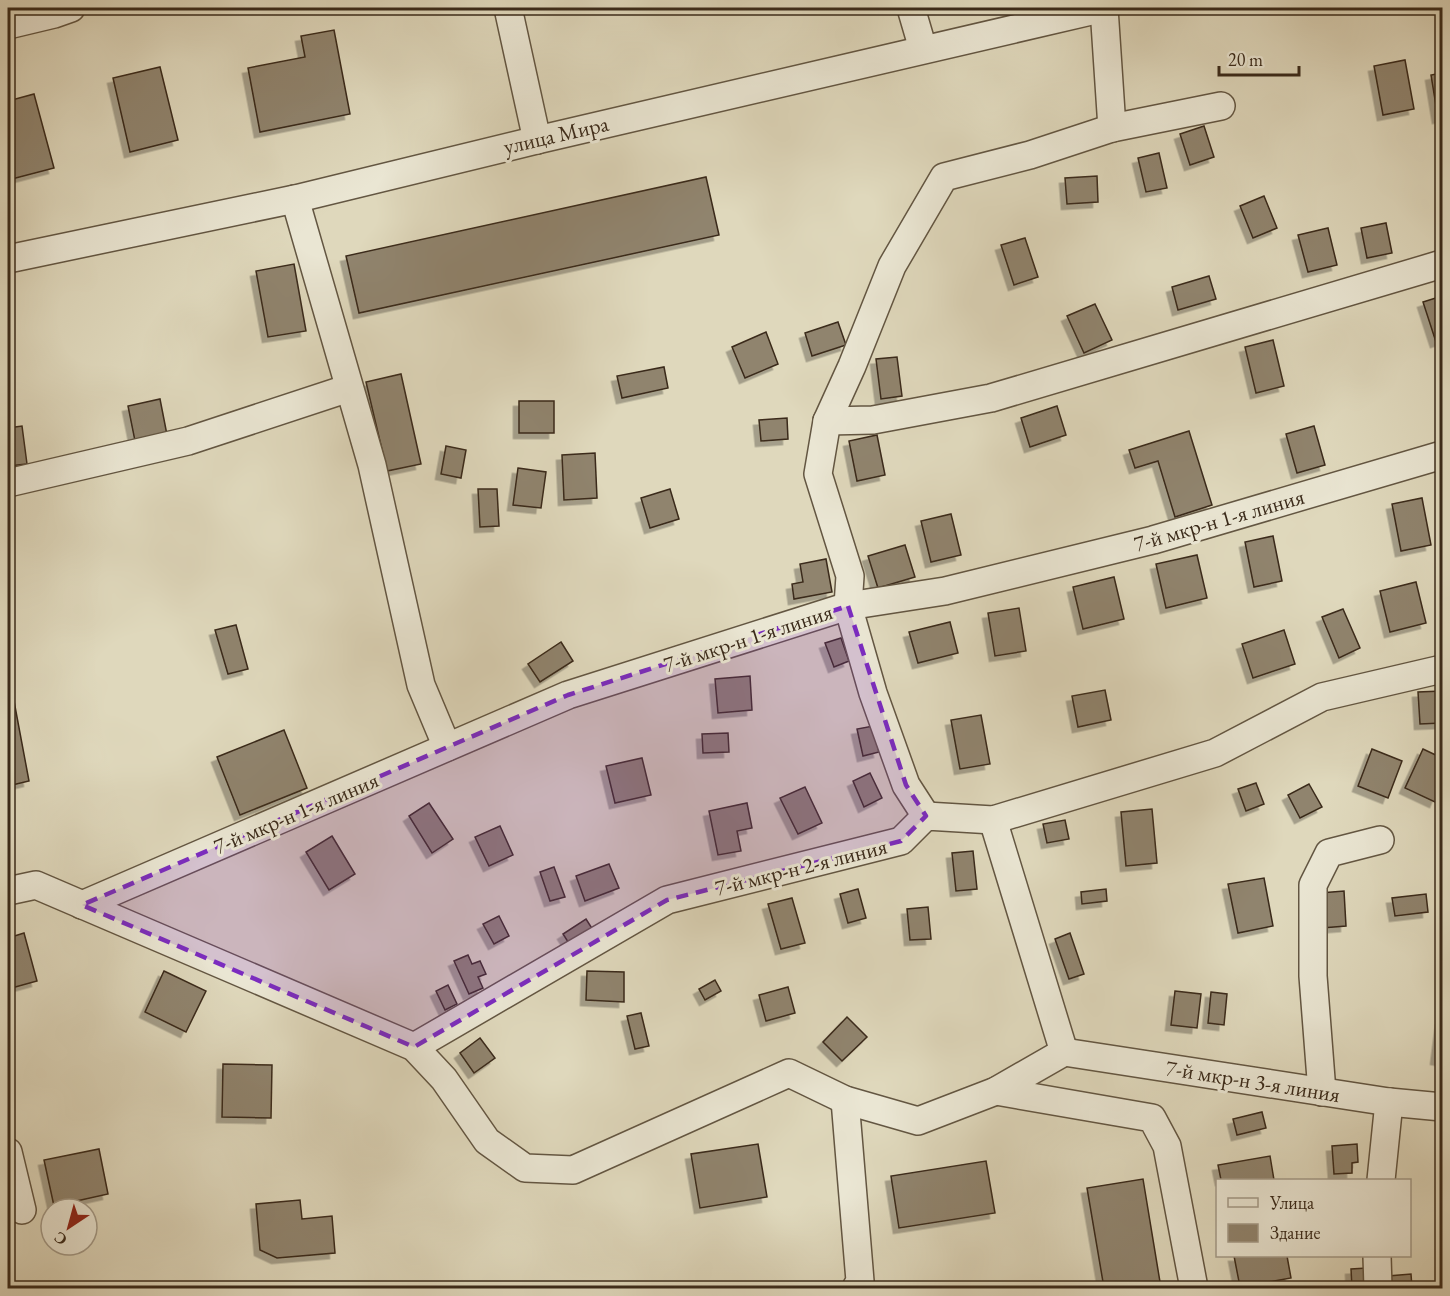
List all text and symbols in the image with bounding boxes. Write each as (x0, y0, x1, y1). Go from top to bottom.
scale bar (1219, 39, 1298, 77)
text: 20 m (1228, 48, 1263, 71)
street label: улица Мира (501, 109, 612, 161)
street label: 7-й мкр-н 1-я линия (1130, 482, 1308, 558)
street label: 7-й мкр-н 1-я линия (660, 597, 836, 679)
street label: 7-й мкр-н 1-я линия (209, 765, 383, 861)
street label: 7-й мкр-н 2-я линия (712, 832, 890, 902)
street label: 7-й мкр-н 3-я линия (1164, 1053, 1342, 1109)
legend (1216, 1179, 1411, 1257)
text: Улица (1269, 1191, 1315, 1214)
north arrow (39, 1197, 99, 1257)
text: Здание (1270, 1221, 1320, 1244)
text: С (50, 1227, 71, 1251)

